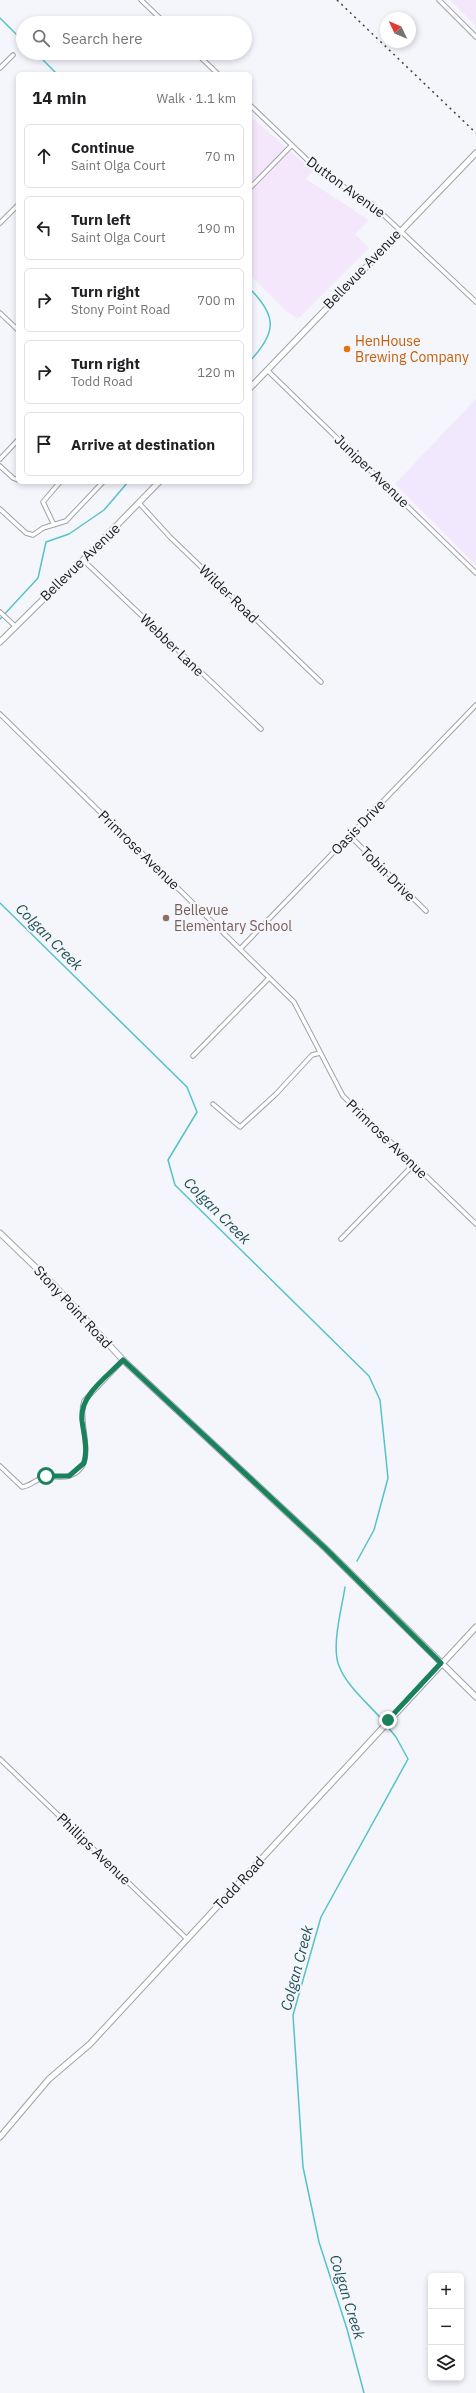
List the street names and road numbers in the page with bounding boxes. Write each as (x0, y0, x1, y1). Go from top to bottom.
street label: Dutton Avenue (303, 152, 389, 222)
street label: Bellevue Avenue (319, 225, 405, 313)
street label: Juniper Avenue (331, 431, 414, 512)
street label: Bellevue Avenue (36, 519, 124, 605)
street label: Wilder Road (195, 561, 263, 627)
street label: Webber Lane (136, 610, 208, 680)
street label: Oasis Drive (327, 795, 389, 859)
street label: Primrose Avenue (94, 806, 184, 894)
street label: Tobin Drive (357, 843, 419, 905)
street label: Primrose Avenue (342, 1095, 432, 1183)
street label: Stony Point Road (30, 1262, 116, 1352)
street label: Phillips Avenue (53, 1809, 135, 1889)
street label: Todd Road (210, 1852, 268, 1914)

